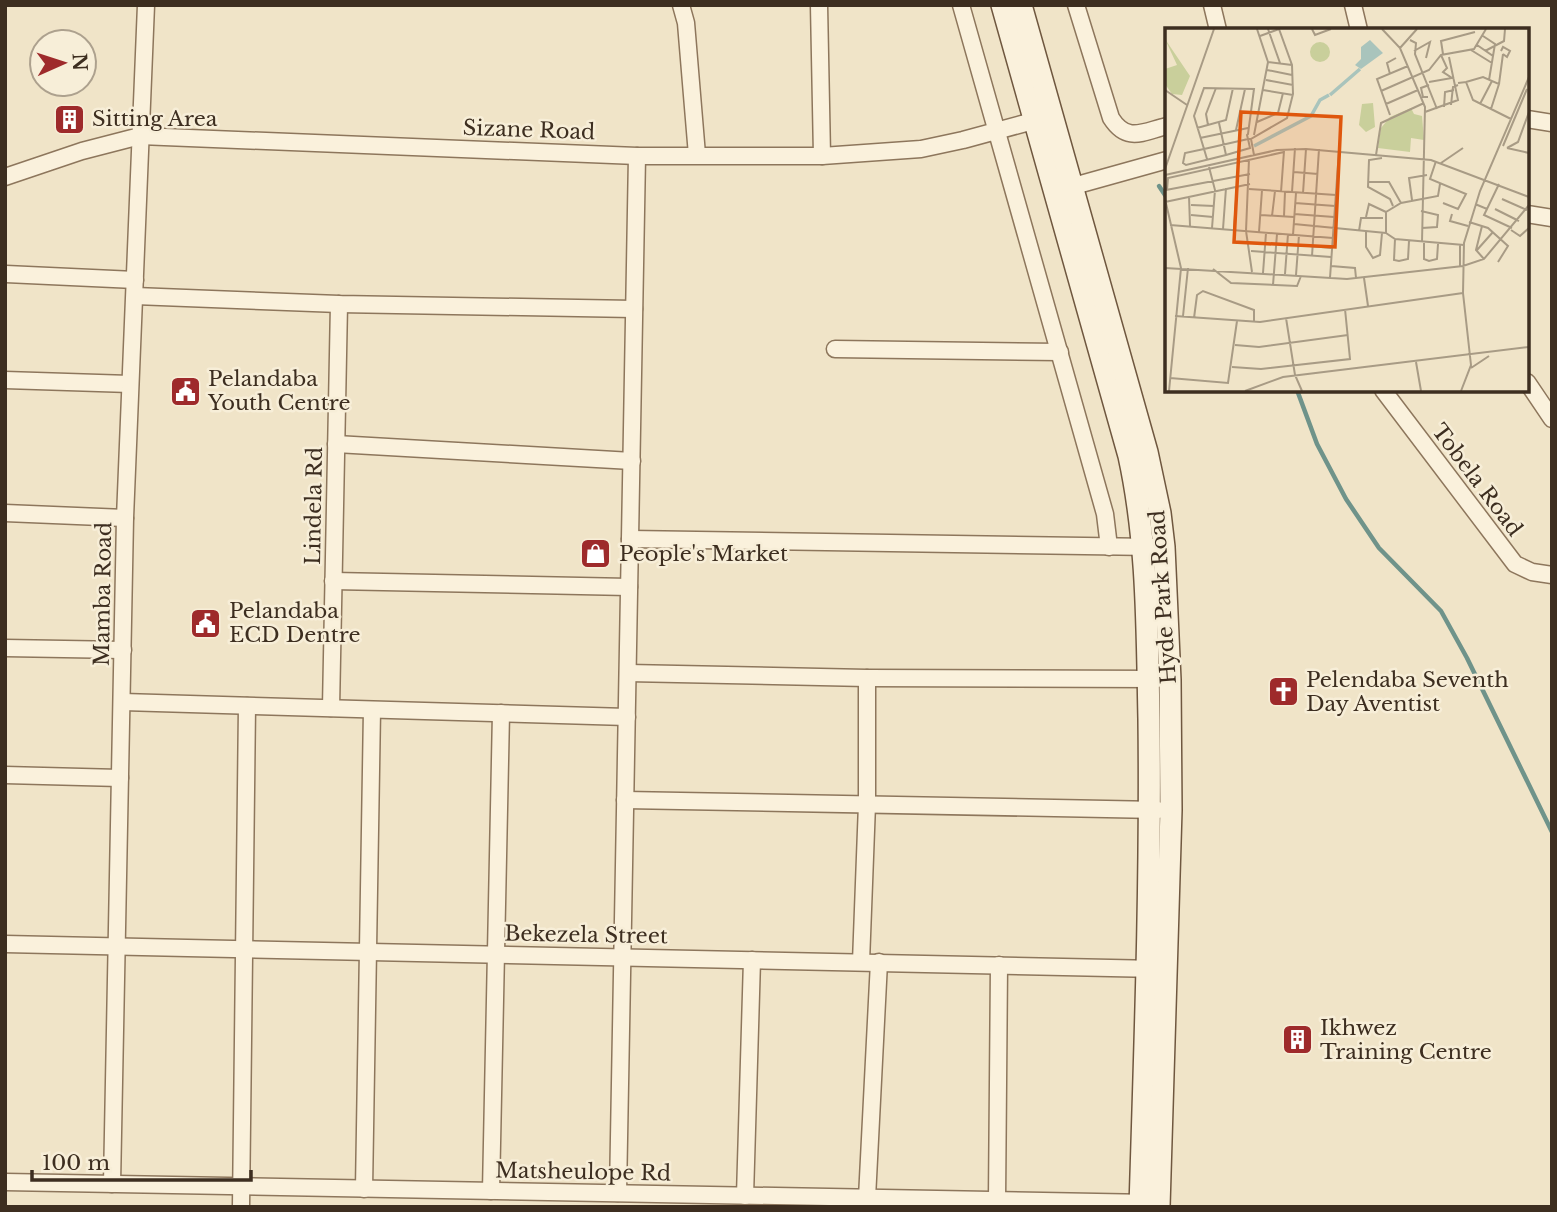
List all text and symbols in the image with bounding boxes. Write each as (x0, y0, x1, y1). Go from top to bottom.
north arrow (28, 28, 98, 98)
inset map (1165, 28, 1529, 392)
text: N (68, 53, 91, 72)
building icon: Sitting Area (52, 102, 86, 136)
place label: Sitting Area (92, 106, 218, 132)
street label: Sizane Road (462, 115, 596, 145)
place label: Pelandaba Youth Centre (207, 366, 351, 416)
public building icon: Pelandaba Youth Centre (168, 374, 202, 408)
street label: Tobela Road (1426, 419, 1528, 541)
street label: Lindela Rd (300, 447, 328, 565)
street label: Hyde Park Road (1144, 509, 1182, 685)
street label: Mamba Road (89, 522, 117, 666)
shop icon: People's Market (579, 537, 613, 571)
place label: People's Market (619, 541, 788, 567)
place label: Pelandaba ECD Dentre (229, 598, 361, 648)
public building icon: Pelandaba ECD Dentre (189, 606, 223, 640)
place label: Pelendaba Seventh Day Aventist (1306, 667, 1509, 717)
church icon: Pelendaba Seventh Day Aventist (1266, 675, 1300, 709)
street label: Bekezela Street (504, 921, 668, 949)
place label: Ikhwez Training Centre (1320, 1015, 1492, 1065)
building icon: Ikhwez Training Centre (1280, 1023, 1314, 1057)
scale bar (32, 1138, 250, 1182)
text: 100 m (42, 1150, 110, 1176)
street label: Matsheulope Rd (495, 1157, 671, 1187)

